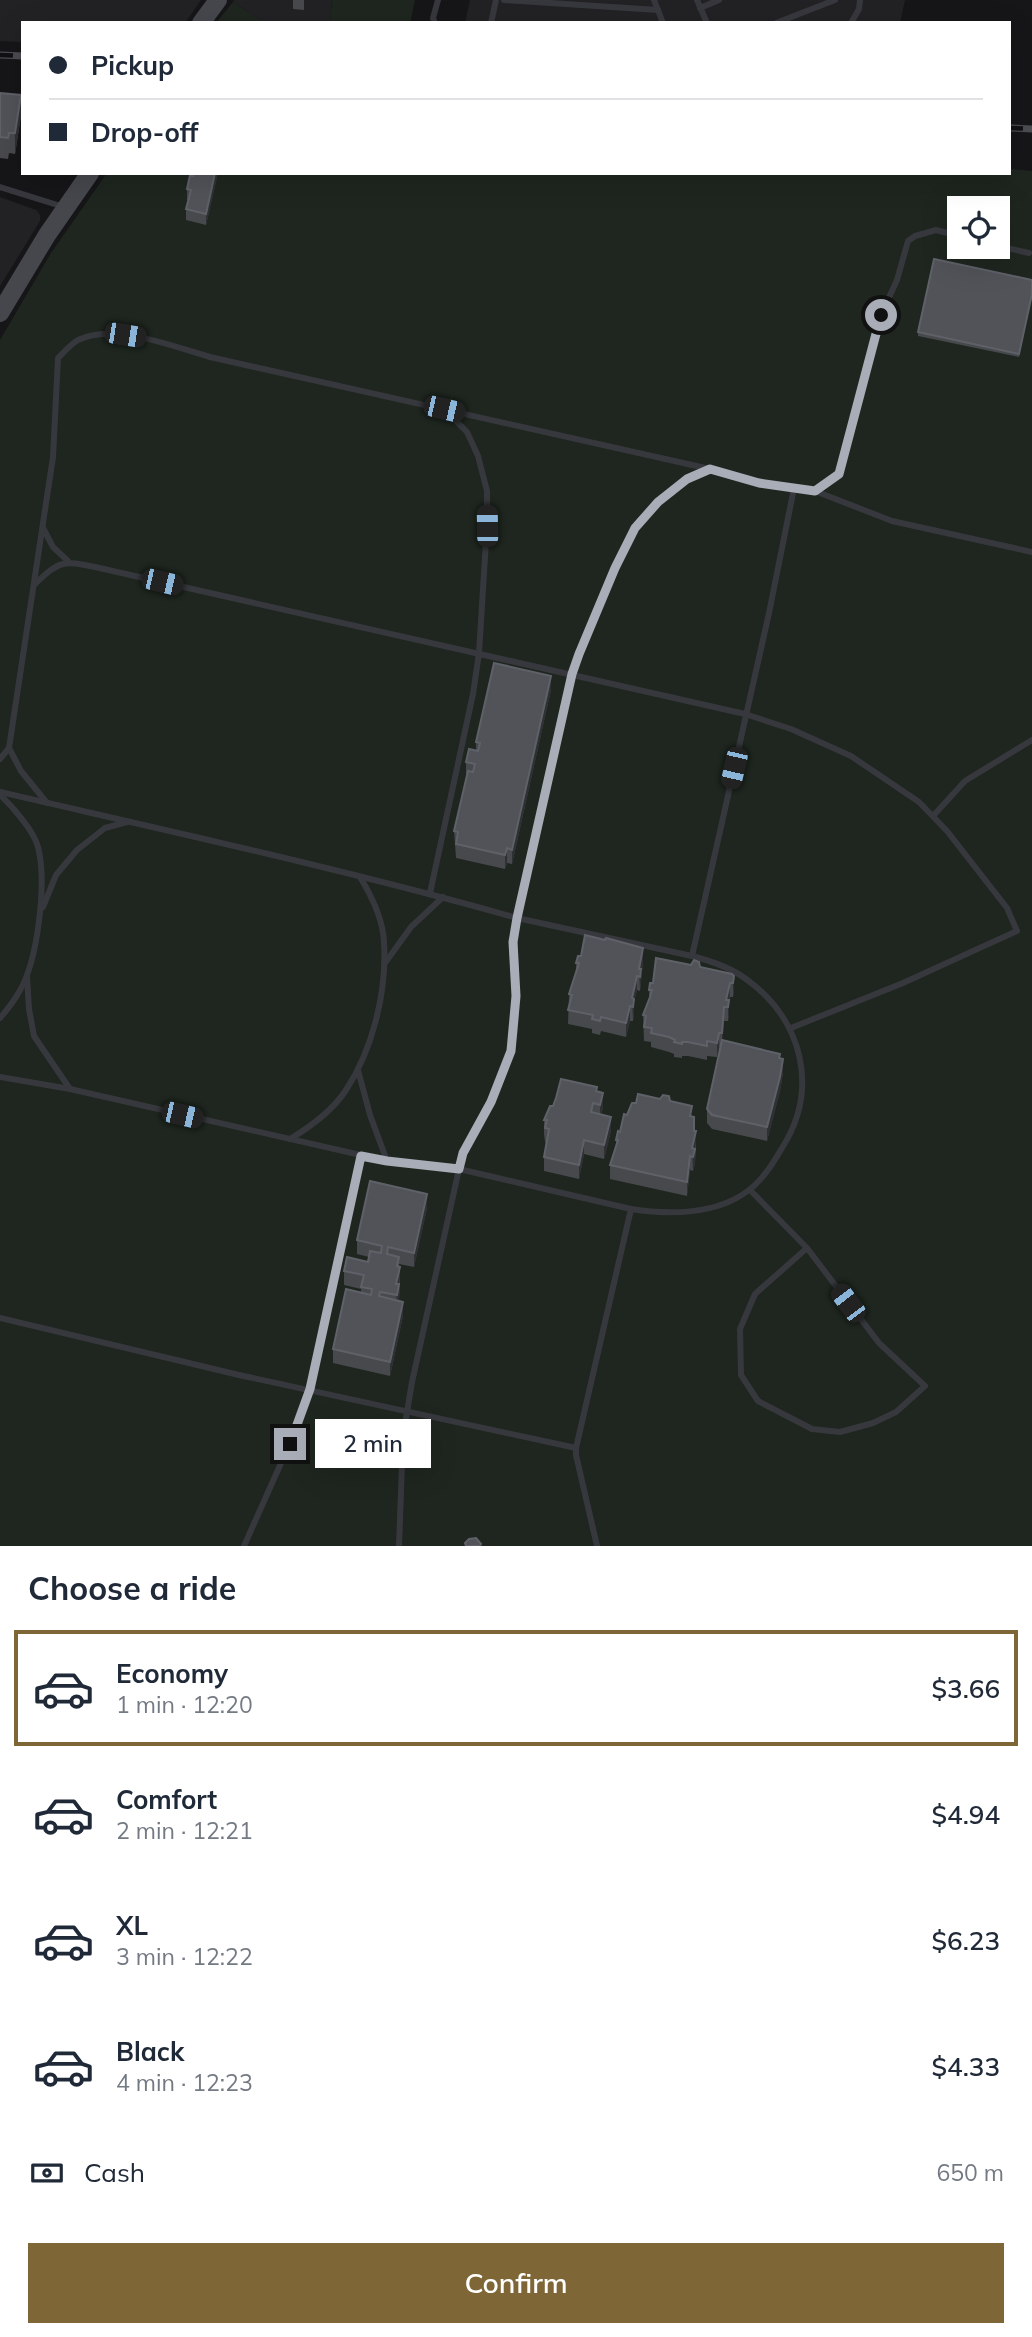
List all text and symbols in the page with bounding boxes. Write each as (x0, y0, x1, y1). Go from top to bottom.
text: Pickup (91, 49, 174, 82)
text: Drop-off (91, 116, 198, 149)
map controls (947, 196, 1010, 259)
button: locate (947, 196, 1010, 259)
route start (865, 299, 897, 331)
car (103, 321, 148, 349)
car (422, 394, 467, 424)
car (477, 505, 498, 547)
car (140, 567, 185, 597)
car (720, 745, 749, 791)
car (160, 1100, 205, 1130)
car (827, 1280, 870, 1326)
callout: 2 min (314, 1420, 430, 1468)
route end (274, 1428, 306, 1460)
text: 2 min (343, 1429, 403, 1458)
text: Choose a ride (28, 1568, 236, 1608)
icon: car (32, 1657, 95, 1720)
text: Economy (116, 1657, 228, 1690)
text: $3.66 (931, 1672, 1000, 1705)
text: 1 min · 12:20 (116, 1690, 253, 1719)
icon: car (32, 1783, 95, 1846)
text: Comfort (116, 1783, 217, 1816)
text: $4.94 (931, 1798, 1000, 1831)
text: 2 min · 12:21 (116, 1816, 253, 1845)
icon: car (32, 1909, 95, 1972)
text: XL (116, 1909, 148, 1942)
text: $6.23 (931, 1924, 1000, 1957)
text: 3 min · 12:22 (116, 1942, 253, 1971)
icon: car (32, 2035, 95, 2098)
text: Black (116, 2035, 184, 2068)
text: $4.33 (931, 2050, 1000, 2083)
text: 4 min · 12:23 (116, 2068, 253, 2097)
icon: cash (28, 2154, 66, 2192)
text: Cash (84, 2156, 145, 2189)
text: 650 m (936, 2158, 1004, 2187)
button: Confirm (28, 2243, 1004, 2323)

